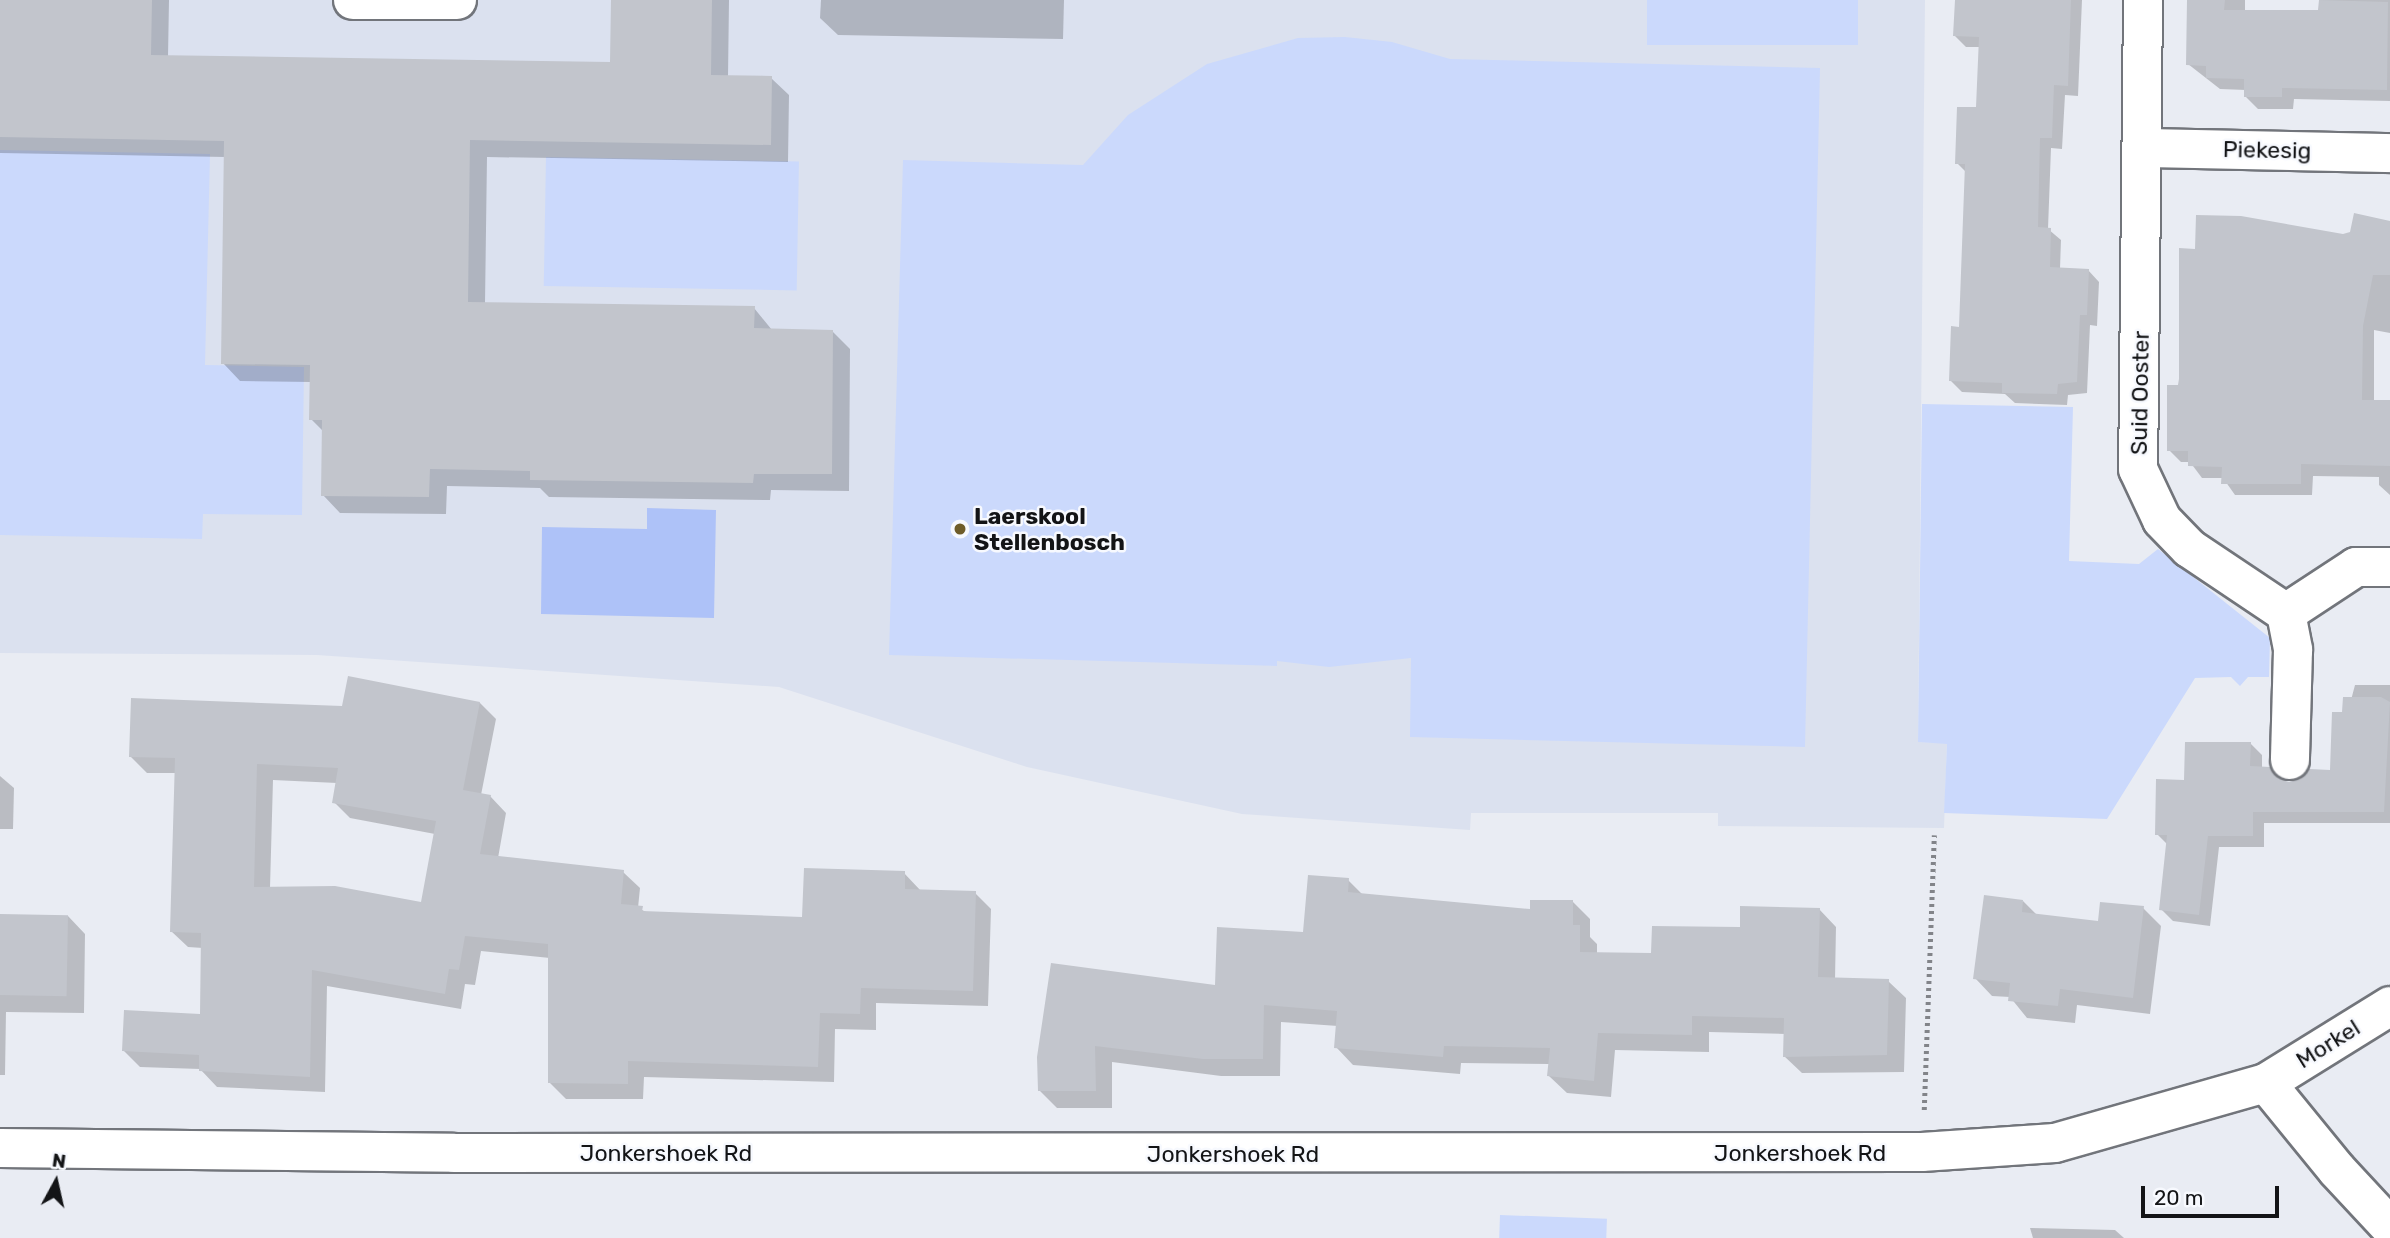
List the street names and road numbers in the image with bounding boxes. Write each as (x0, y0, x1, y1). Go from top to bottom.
street label: Piekesig (2223, 135, 2311, 165)
street label: Suid Ooster (2125, 331, 2155, 455)
street label: Morkel (2291, 1014, 2365, 1074)
street label: Jonkershoek Rd (580, 1139, 752, 1167)
street label: Jonkershoek Rd (1714, 1139, 1886, 1167)
street label: Jonkershoek Rd (1147, 1140, 1319, 1168)

